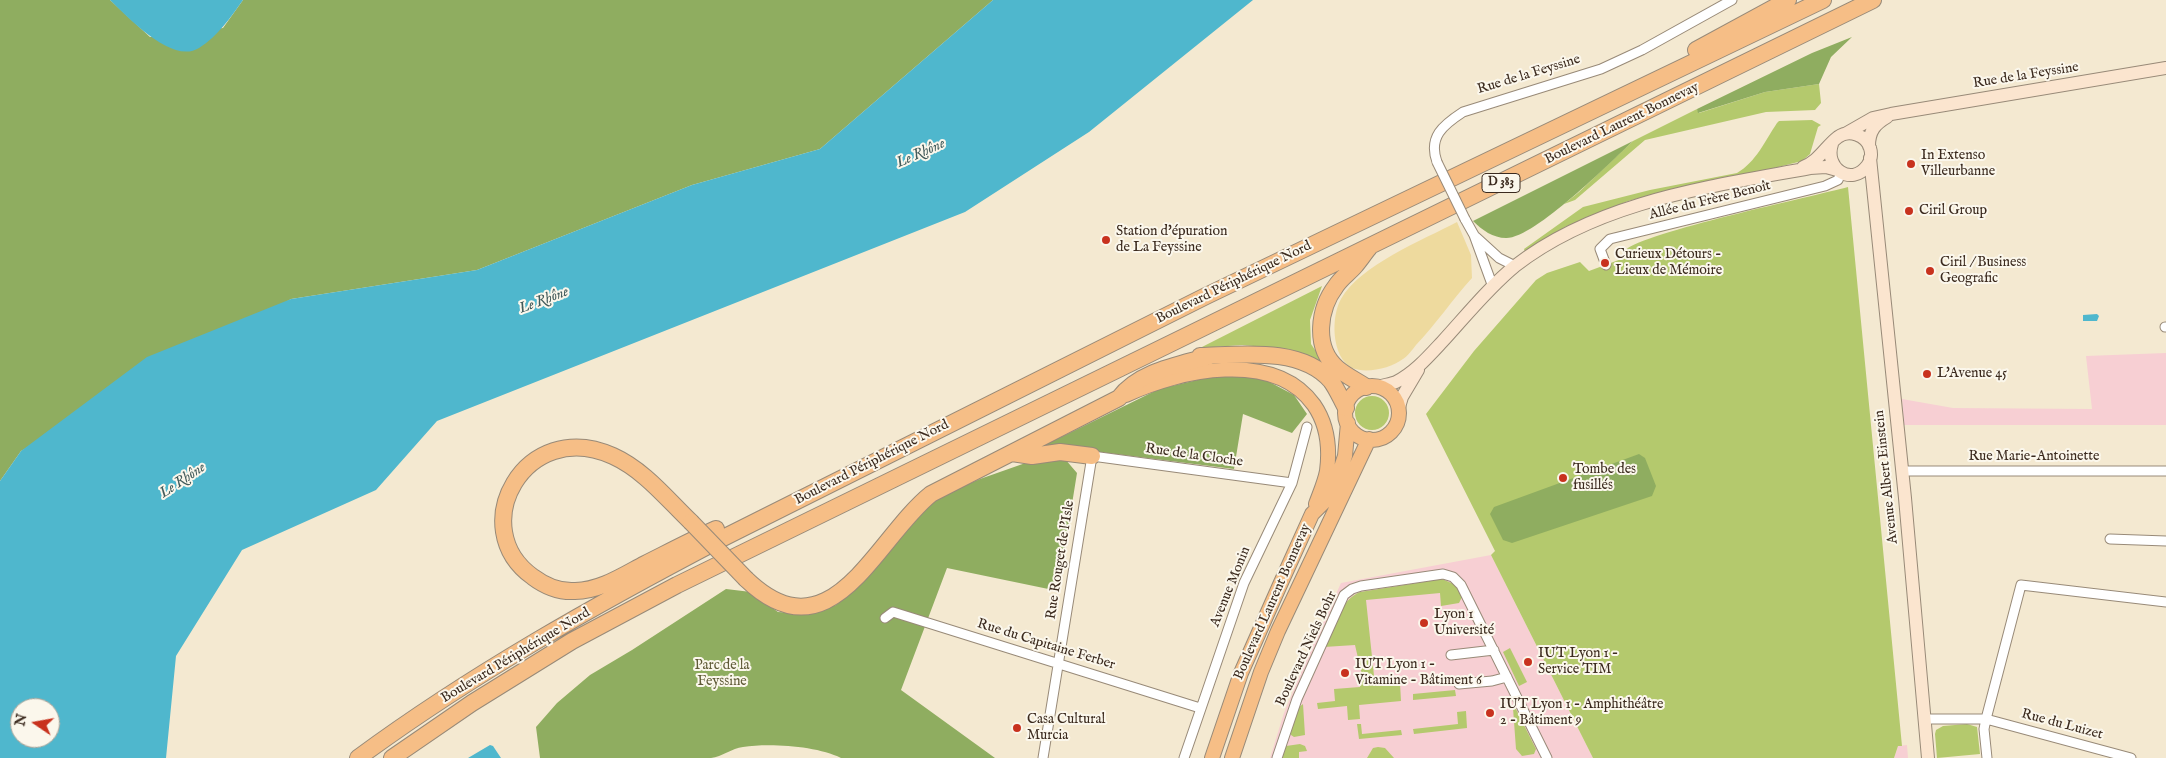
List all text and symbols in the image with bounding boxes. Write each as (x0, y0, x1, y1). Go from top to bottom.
street label: Rue de la Feyssine (1475, 51, 1583, 99)
street label: Rue de la Feyssine (1972, 59, 2080, 93)
street label: Boulevard Laurent Bonnevay (1542, 79, 1702, 169)
water label: Le Rhône (894, 135, 948, 173)
place label: In Extenso Villeurbanne (1921, 148, 1995, 180)
marker: In Extenso Villeurbanne (1905, 158, 1917, 170)
road number: D 383 (1482, 174, 1520, 192)
street label: Allée du Frère Benoît (1647, 178, 1773, 224)
place label: Ciril Group (1919, 203, 1987, 219)
marker: Ciril Group (1903, 205, 1915, 217)
place label: Station d'épuration de La Feyssine (1116, 224, 1227, 256)
marker: Station d'épuration de La Feyssine (1100, 234, 1112, 246)
street label: Boulevard Périphérique Nord (1153, 238, 1315, 328)
place label: Curieux Détours - Lieux de Mémoire (1615, 247, 1722, 280)
place label: Ciril / Business Geografic (1940, 255, 2026, 288)
marker: Curieux Détours - Lieux de Mémoire (1599, 257, 1611, 269)
marker: Ciril / Business Geografic (1924, 265, 1936, 277)
water label: Le Rhône (517, 283, 571, 319)
place label: L'Avenue 45 (1937, 366, 2007, 382)
marker: L'Avenue 45 (1921, 368, 1933, 380)
street label: Avenue Albert Einstein (1872, 409, 1902, 545)
street label: Boulevard Périphérique Nord (792, 417, 952, 509)
street label: Rue de la Cloche (1144, 441, 1244, 471)
street label: Rue Marie-Antoinette (1968, 449, 2100, 465)
water label: Le Rhône (157, 459, 209, 503)
place label: Tombe des fusillés (1573, 462, 1636, 494)
marker: Tombe des fusillés (1557, 472, 1569, 484)
street label: Rue Rouget de l'Isle (1043, 499, 1079, 621)
street label: Boulevard Laurent Bonnevay (1231, 521, 1315, 683)
street label: Avenue Monin (1207, 544, 1255, 630)
street label: Boulevard Niels Bohr (1273, 589, 1341, 709)
street label: Boulevard Périphérique Nord (438, 605, 594, 707)
place label: Lyon 1 Université (1434, 607, 1494, 640)
street label: Rue du Capitaine Ferber (975, 616, 1117, 674)
marker: Lyon 1 Université (1418, 617, 1430, 629)
place label: IUT Lyon 1 - Service TIM (1538, 646, 1618, 679)
marker: IUT Lyon 1 - Service TIM (1522, 656, 1534, 668)
place label: IUT Lyon 1 - Vitamine - Bâtiment 6 (1355, 657, 1482, 690)
park label: Parc de la Feyssine (694, 658, 750, 690)
marker: IUT Lyon 1 - Vitamine - Bâtiment 6 (1339, 667, 1351, 679)
place label: IUT Lyon 1 - Amphithéâtre 2 - Bâtiment 9 (1500, 697, 1663, 730)
north arrow (10, 698, 60, 748)
street label: Rue du Luizet (2019, 706, 2105, 744)
marker: IUT Lyon 1 - Amphithéâtre 2 - Bâtiment 9 (1484, 707, 1496, 719)
text: N (11, 712, 31, 728)
place label: Casa Cultural Murcia (1027, 712, 1105, 744)
marker: Casa Cultural Murcia (1011, 722, 1023, 734)

